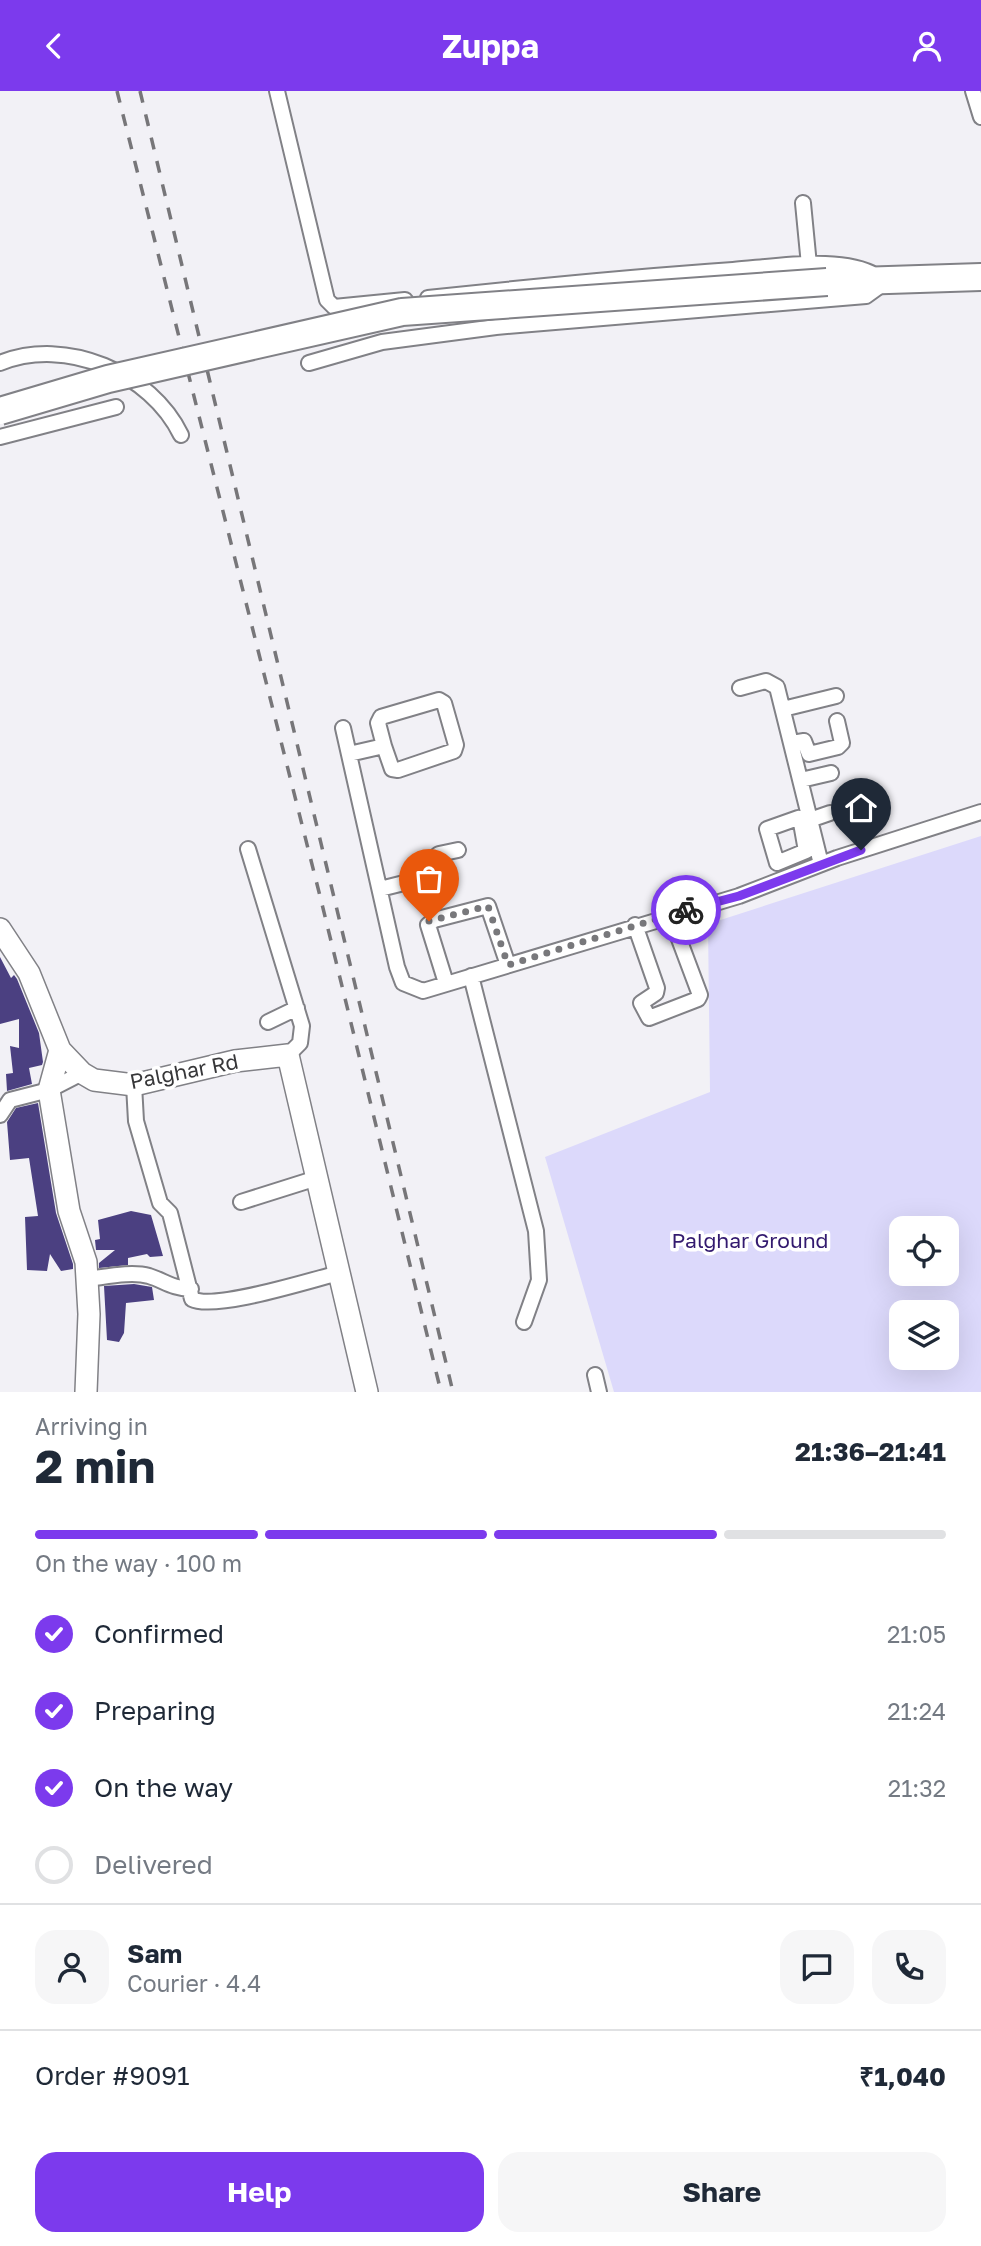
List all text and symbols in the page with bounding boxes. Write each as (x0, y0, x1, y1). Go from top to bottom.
icon: back (35, 27, 73, 65)
text: Zuppa (442, 27, 539, 65)
icon: person (908, 27, 946, 65)
pin (831, 778, 891, 850)
icon: home (842, 789, 880, 827)
pin (399, 849, 459, 921)
icon: bag (410, 860, 448, 898)
courier (651, 875, 721, 945)
icon: bike (667, 891, 705, 929)
street label: Palghar Rd (128, 1048, 240, 1094)
map controls (889, 1216, 959, 1370)
button: locate (889, 1216, 959, 1286)
park label: Palghar Ground (672, 1227, 828, 1253)
button: layers (889, 1300, 959, 1370)
text: Arriving in (35, 1412, 148, 1440)
text: 21:36–21:41 (795, 1436, 946, 1467)
text: 2 min (35, 1438, 155, 1493)
text: On the way · 100 m (35, 1549, 242, 1577)
icon: check (35, 1615, 73, 1653)
text: Confirmed (94, 1618, 224, 1649)
text: 21:05 (887, 1620, 946, 1648)
icon: check (35, 1692, 73, 1730)
text: Preparing (94, 1695, 216, 1726)
text: 21:24 (887, 1697, 946, 1725)
icon: check (35, 1769, 73, 1807)
text: On the way (94, 1772, 233, 1803)
text: 21:32 (888, 1774, 946, 1802)
text: Delivered (94, 1849, 213, 1880)
button: person (35, 1930, 109, 2004)
button: chat (780, 1930, 854, 2004)
button: phone (872, 1930, 946, 2004)
text: Sam (127, 1938, 182, 1969)
text: Courier · 4.4 (127, 1969, 261, 1997)
text: Order #9091 (35, 2060, 190, 2091)
text: ₹1,040 (859, 2061, 946, 2092)
button: Help (35, 2152, 484, 2232)
button: Share (498, 2152, 946, 2232)

